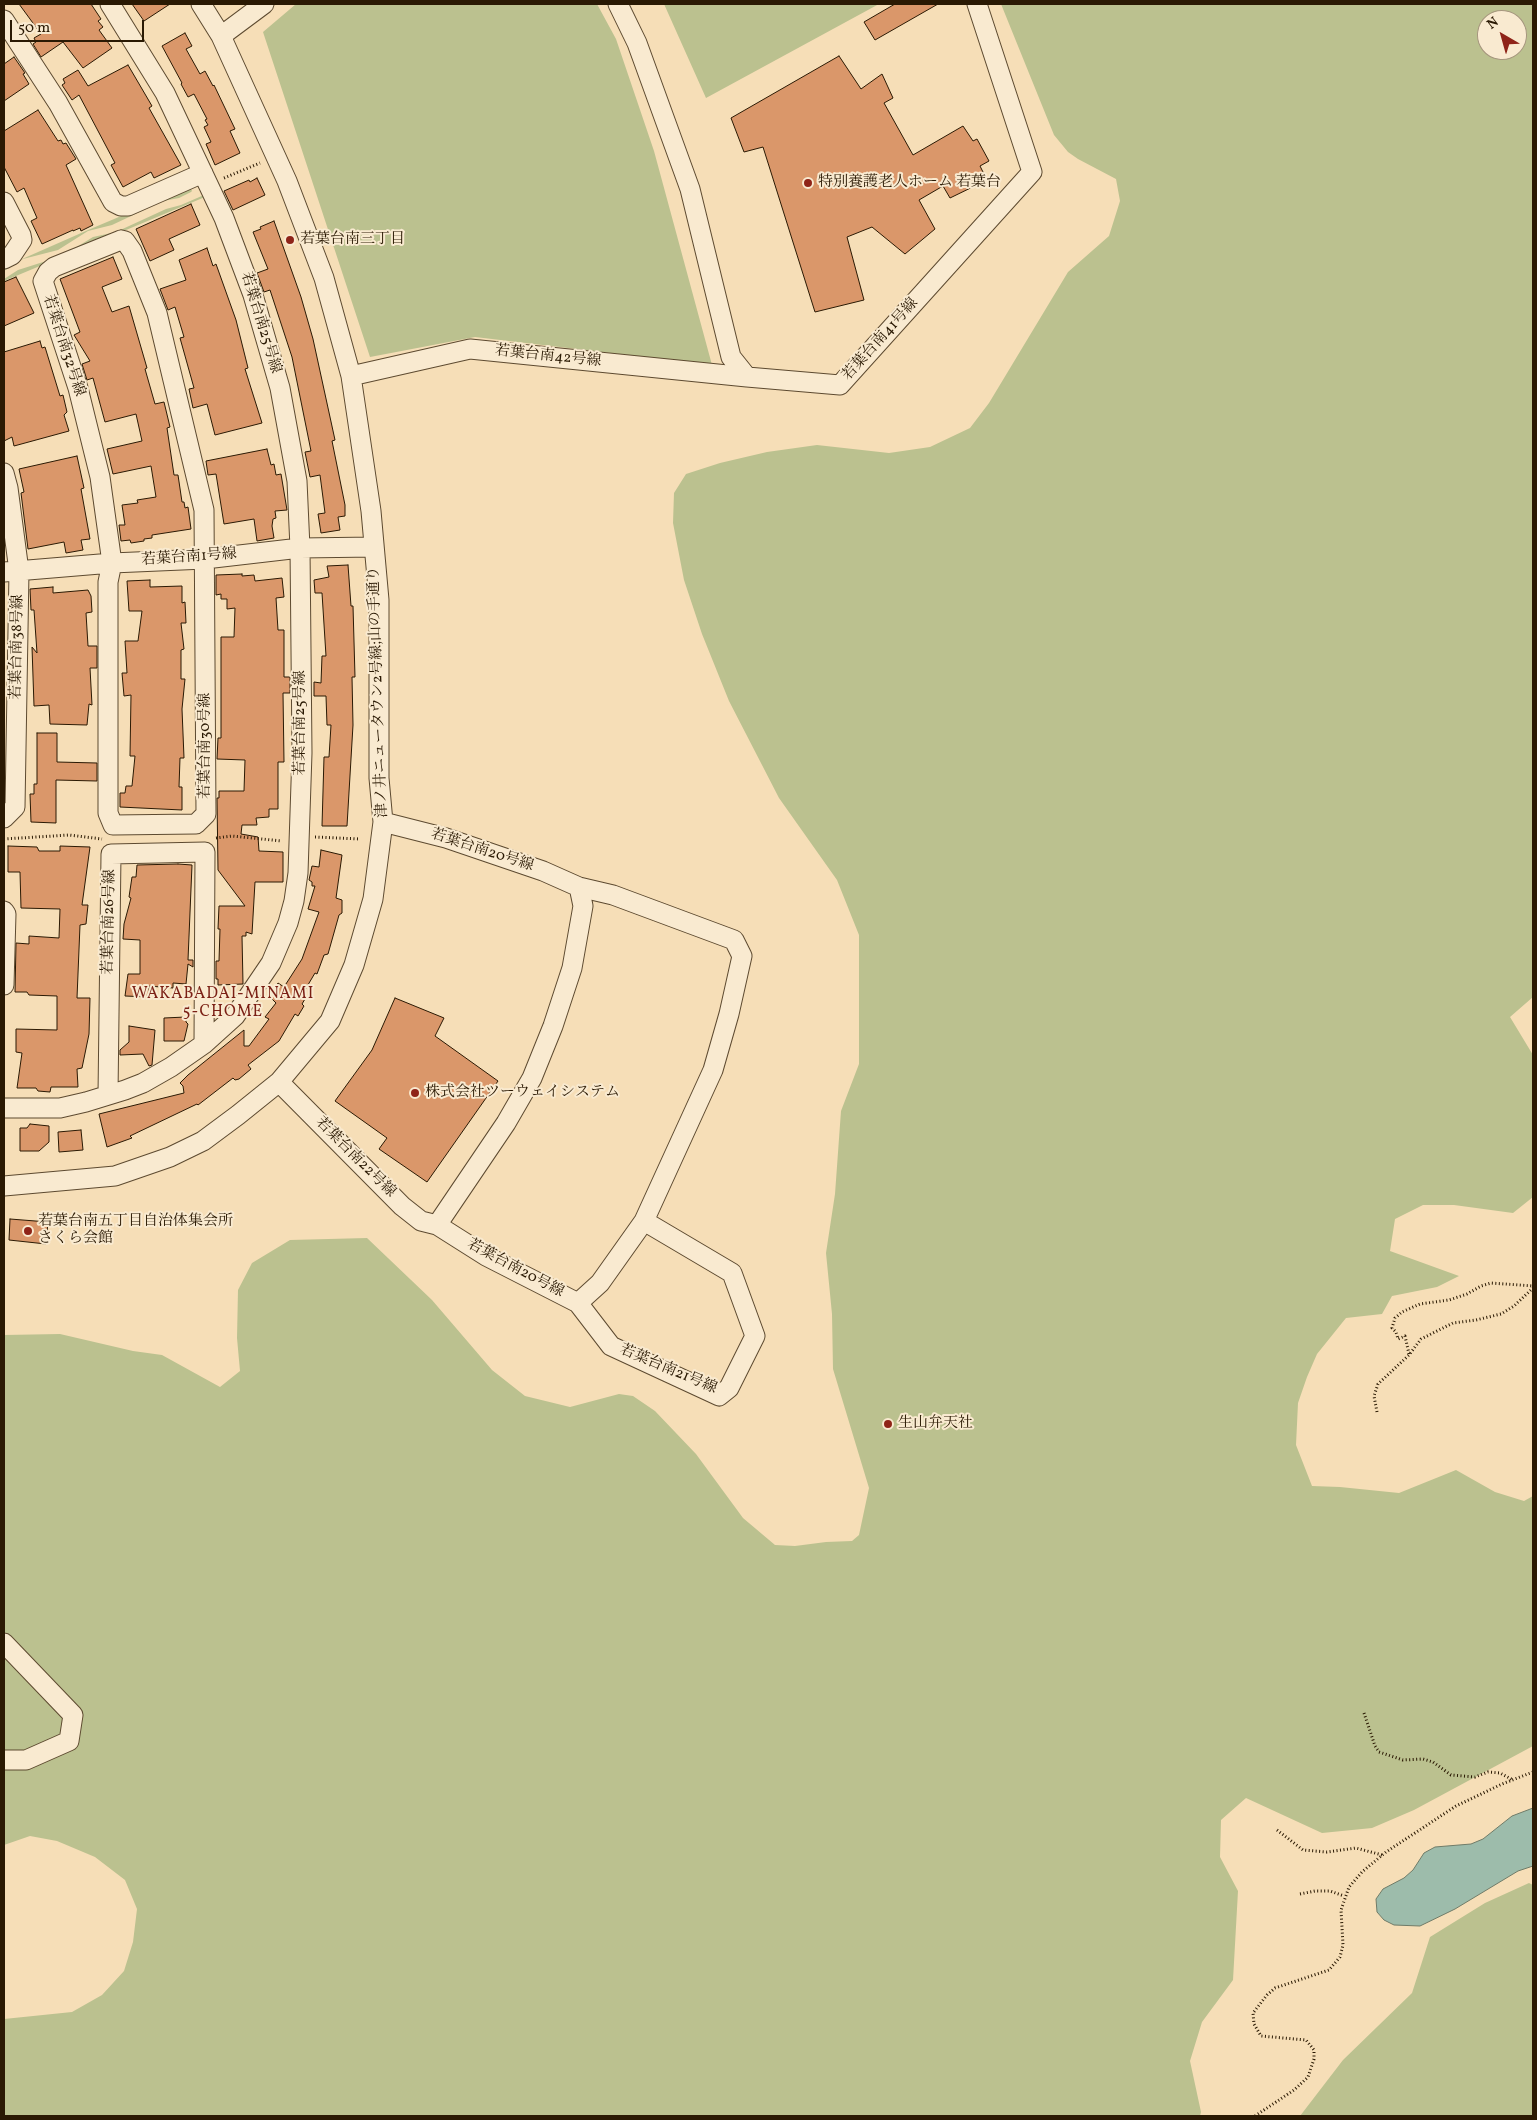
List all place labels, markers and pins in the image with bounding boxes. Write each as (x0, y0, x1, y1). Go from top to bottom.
place label: 特別養護老人ホーム 若葉台 (818, 174, 1001, 192)
marker: 特別養護老人ホーム 若葉台 (802, 177, 814, 189)
place label: 若葉台南三丁目 (300, 231, 405, 249)
marker: 若葉台南三丁目 (284, 234, 296, 246)
place label: 株式会社ツーウェイシステム (425, 1084, 620, 1102)
marker: 株式会社ツーウェイシステム (409, 1087, 421, 1099)
place label: 若葉台南五丁目自治体集会所 さくら会館 (38, 1213, 233, 1248)
marker: 若葉台南五丁目自治体集会所 さくら会館 (22, 1225, 34, 1237)
place label: 生山弁天社 (898, 1415, 973, 1433)
marker: 生山弁天社 (882, 1418, 894, 1430)

